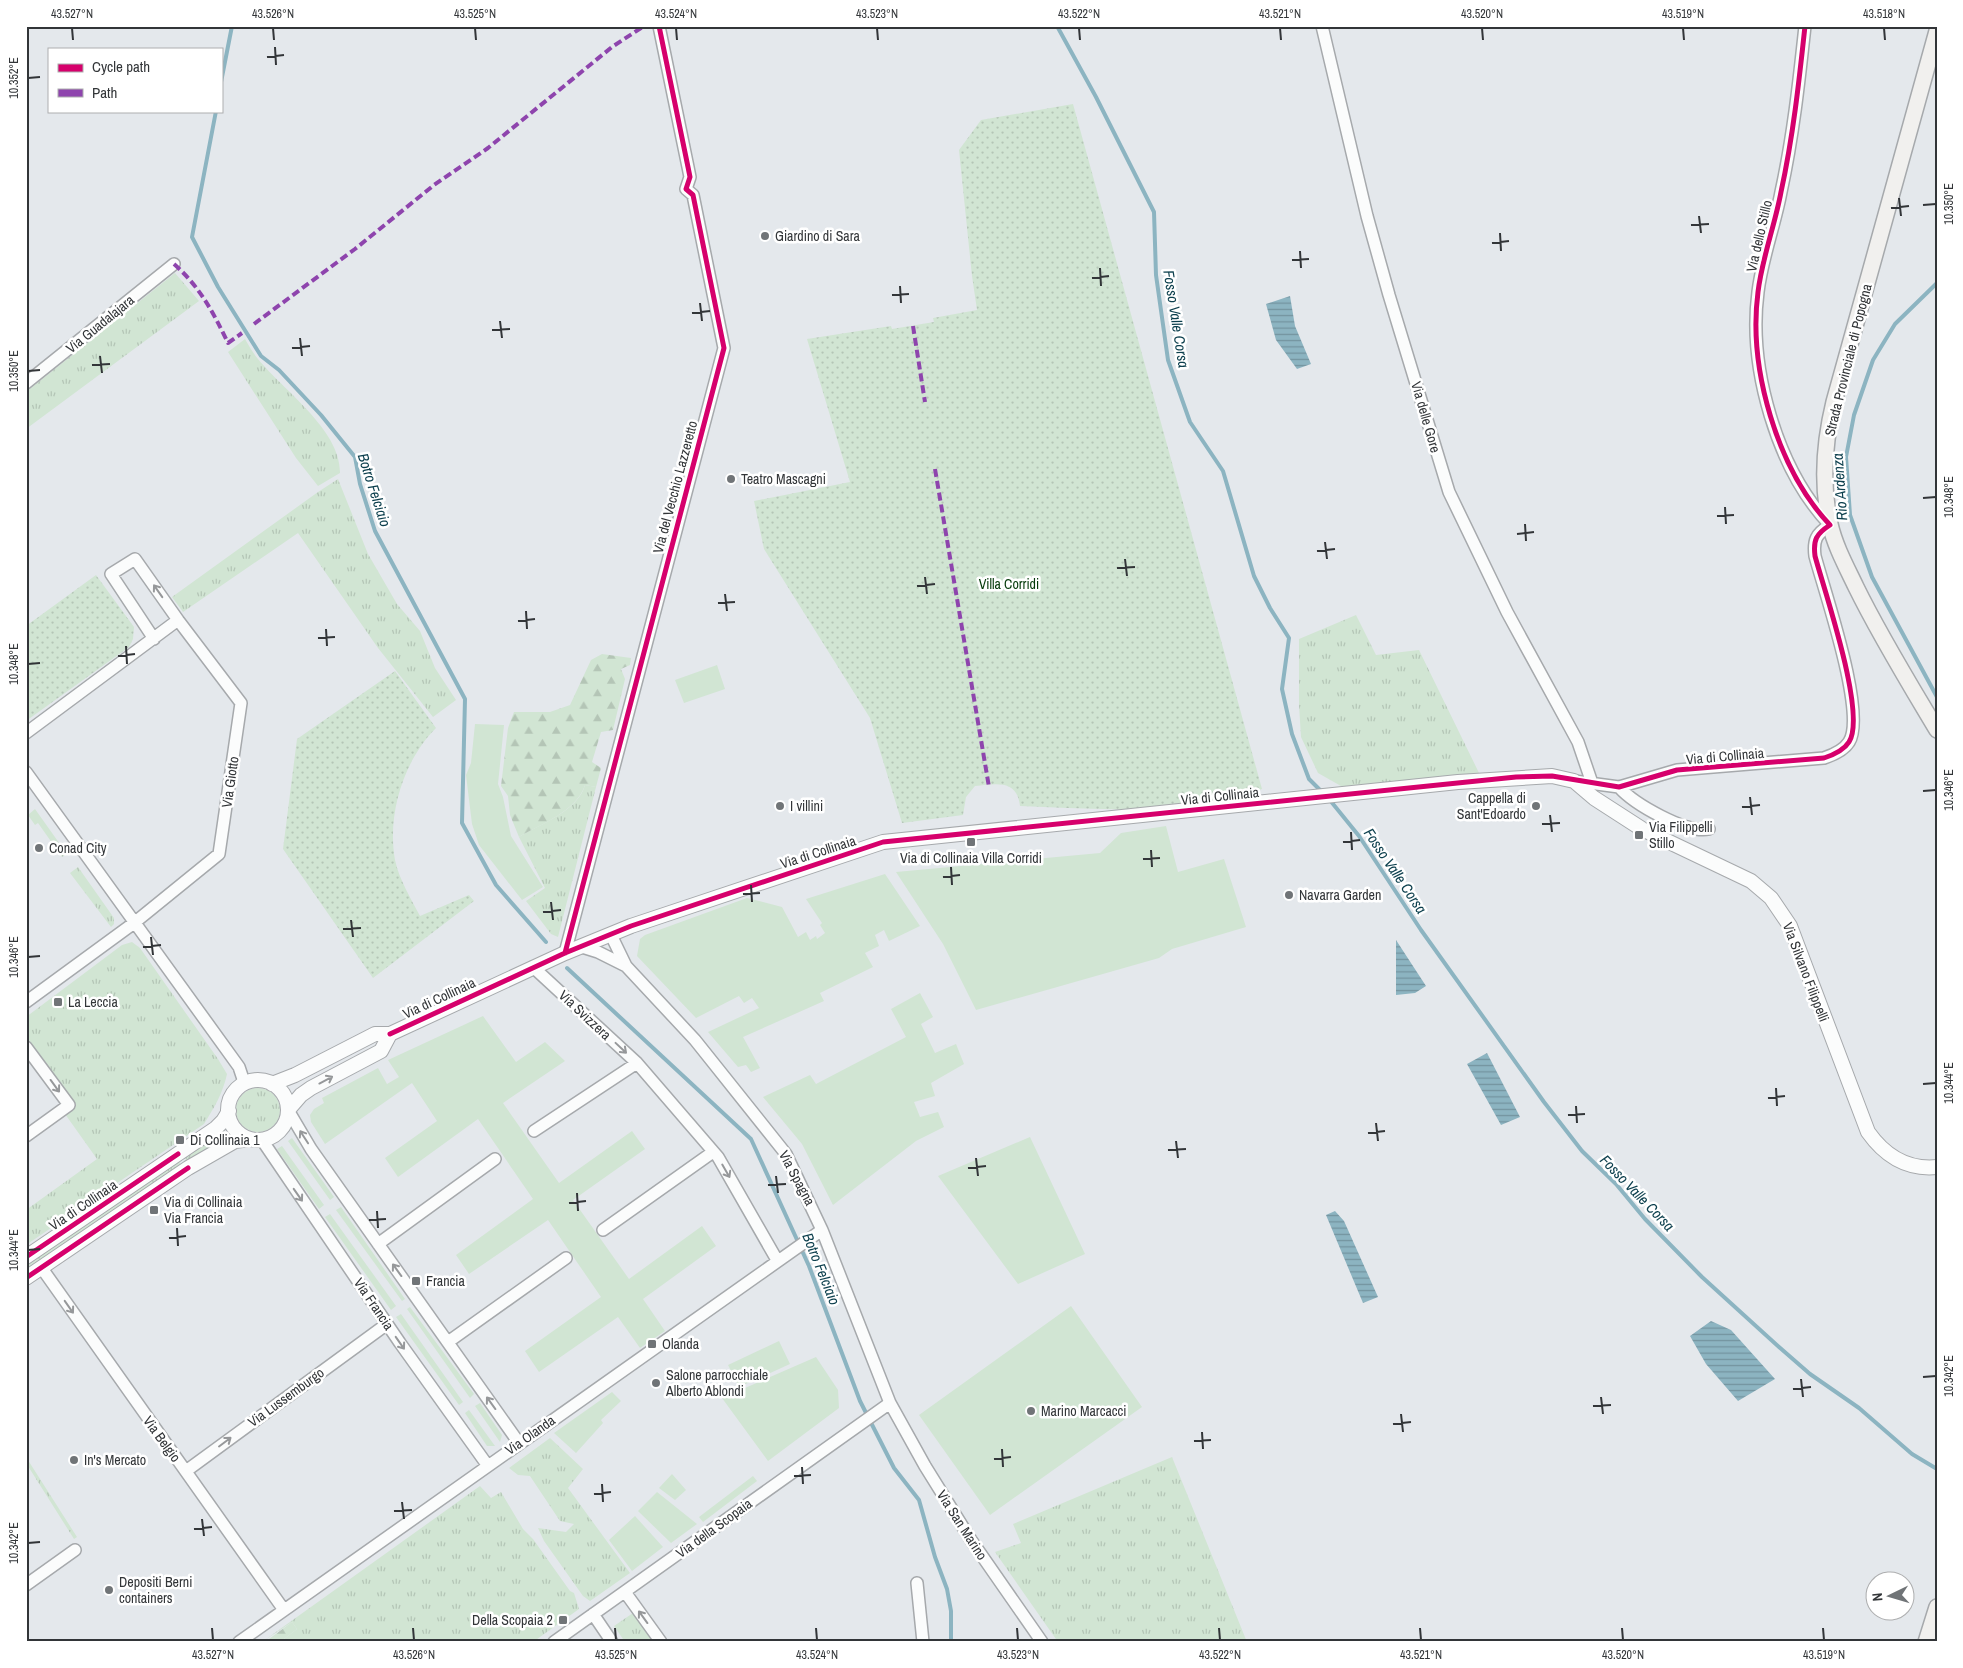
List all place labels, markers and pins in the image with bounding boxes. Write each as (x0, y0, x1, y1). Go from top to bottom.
place label: Giardino di Sara (775, 227, 860, 245)
marker: Giardino di Sara (759, 230, 771, 242)
place label: Teatro Mascagni (741, 470, 826, 488)
marker: Teatro Mascagni (725, 473, 737, 485)
place label: Cappella di Sant'Edoardo (1457, 789, 1526, 823)
place label: I villini (790, 797, 823, 815)
marker: I villini (774, 800, 786, 812)
marker: Cappella di Sant'Edoardo (1530, 800, 1542, 812)
place label: Via Filippelli Stillo (1649, 818, 1713, 852)
marker: Via Filippelli Stillo (1633, 829, 1645, 841)
marker: Via di Collinaia Villa Corridi (965, 836, 977, 848)
place label: Conad City (49, 839, 107, 857)
marker: Conad City (33, 842, 45, 854)
place label: Via di Collinaia Villa Corridi (900, 849, 1042, 867)
place label: Navarra Garden (1299, 886, 1381, 904)
marker: Navarra Garden (1283, 889, 1295, 901)
place label: La Leccia (68, 993, 118, 1011)
marker: La Leccia (52, 996, 64, 1008)
place label: Di Collinaia 1 (190, 1131, 260, 1149)
marker: Di Collinaia 1 (174, 1134, 186, 1146)
place label: Via di Collinaia Via Francia (164, 1193, 243, 1227)
marker: Via di Collinaia Via Francia (148, 1204, 160, 1216)
place label: Francia (426, 1272, 466, 1290)
marker: Francia (410, 1275, 422, 1287)
place label: Olanda (662, 1335, 700, 1353)
marker: Olanda (646, 1338, 658, 1350)
place label: Salone parrocchiale Alberto Ablondi (665, 1366, 768, 1400)
marker: Salone parrocchiale Alberto Ablondi (650, 1377, 662, 1389)
place label: Marino Marcacci (1041, 1402, 1126, 1420)
marker: Marino Marcacci (1025, 1405, 1037, 1417)
place label: In's Mercato (84, 1451, 146, 1469)
marker: In's Mercato (68, 1454, 80, 1466)
place label: Depositi Berni containers (119, 1573, 192, 1607)
marker: Depositi Berni containers (103, 1584, 115, 1596)
place label: Della Scopaia 2 (472, 1611, 553, 1629)
marker: Della Scopaia 2 (557, 1614, 569, 1626)

